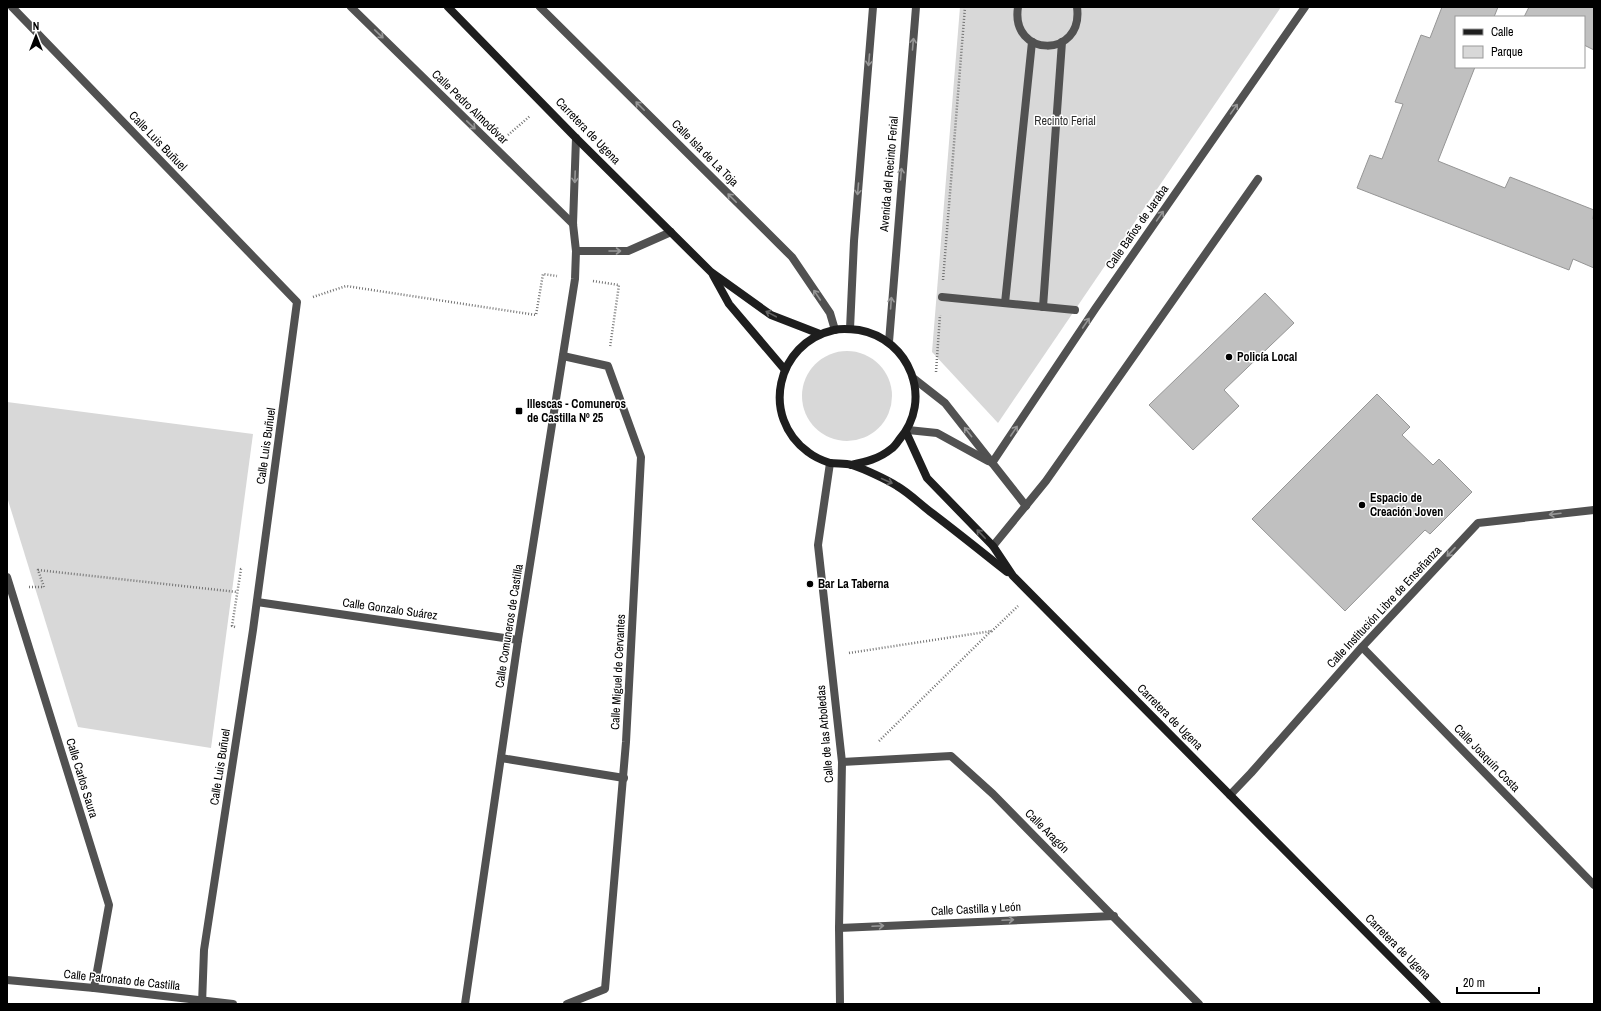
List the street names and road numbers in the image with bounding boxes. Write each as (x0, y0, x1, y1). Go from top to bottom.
street label: Calle Pedro Almodóvar (428, 66, 512, 148)
street label: Carretera de Ugena (552, 94, 624, 168)
street label: Calle Luis Buñuel (125, 108, 191, 174)
street label: Calle Isla de La Toja (668, 116, 742, 190)
street label: Avenida del Recinto Ferial (876, 116, 902, 233)
street label: Calle Baños de Jaraba (1102, 181, 1172, 272)
street label: Calle Luis Buñuel (253, 407, 279, 485)
street label: Calle Institución Libre de Enseñanza (1323, 542, 1445, 671)
street label: Calle Comuneros de Castilla (491, 562, 527, 689)
street label: Calle Gonzalo Suárez (341, 594, 439, 624)
street label: Calle Miguel de Cervantes (607, 614, 629, 730)
street label: Carretera de Ugena (1134, 681, 1207, 754)
street label: Calle de las Arboledas (813, 684, 837, 783)
street label: Calle Joaquín Costa (1450, 721, 1524, 796)
street label: Calle Luis Buñuel (206, 728, 234, 806)
street label: Calle Carlos Saura (62, 736, 102, 820)
street label: Calle Aragón (1021, 805, 1073, 857)
street label: Calle Castilla y León (931, 899, 1021, 919)
street label: Carretera de Ugena (1362, 911, 1435, 984)
street label: Calle Patronato de Castilla (63, 966, 182, 994)

